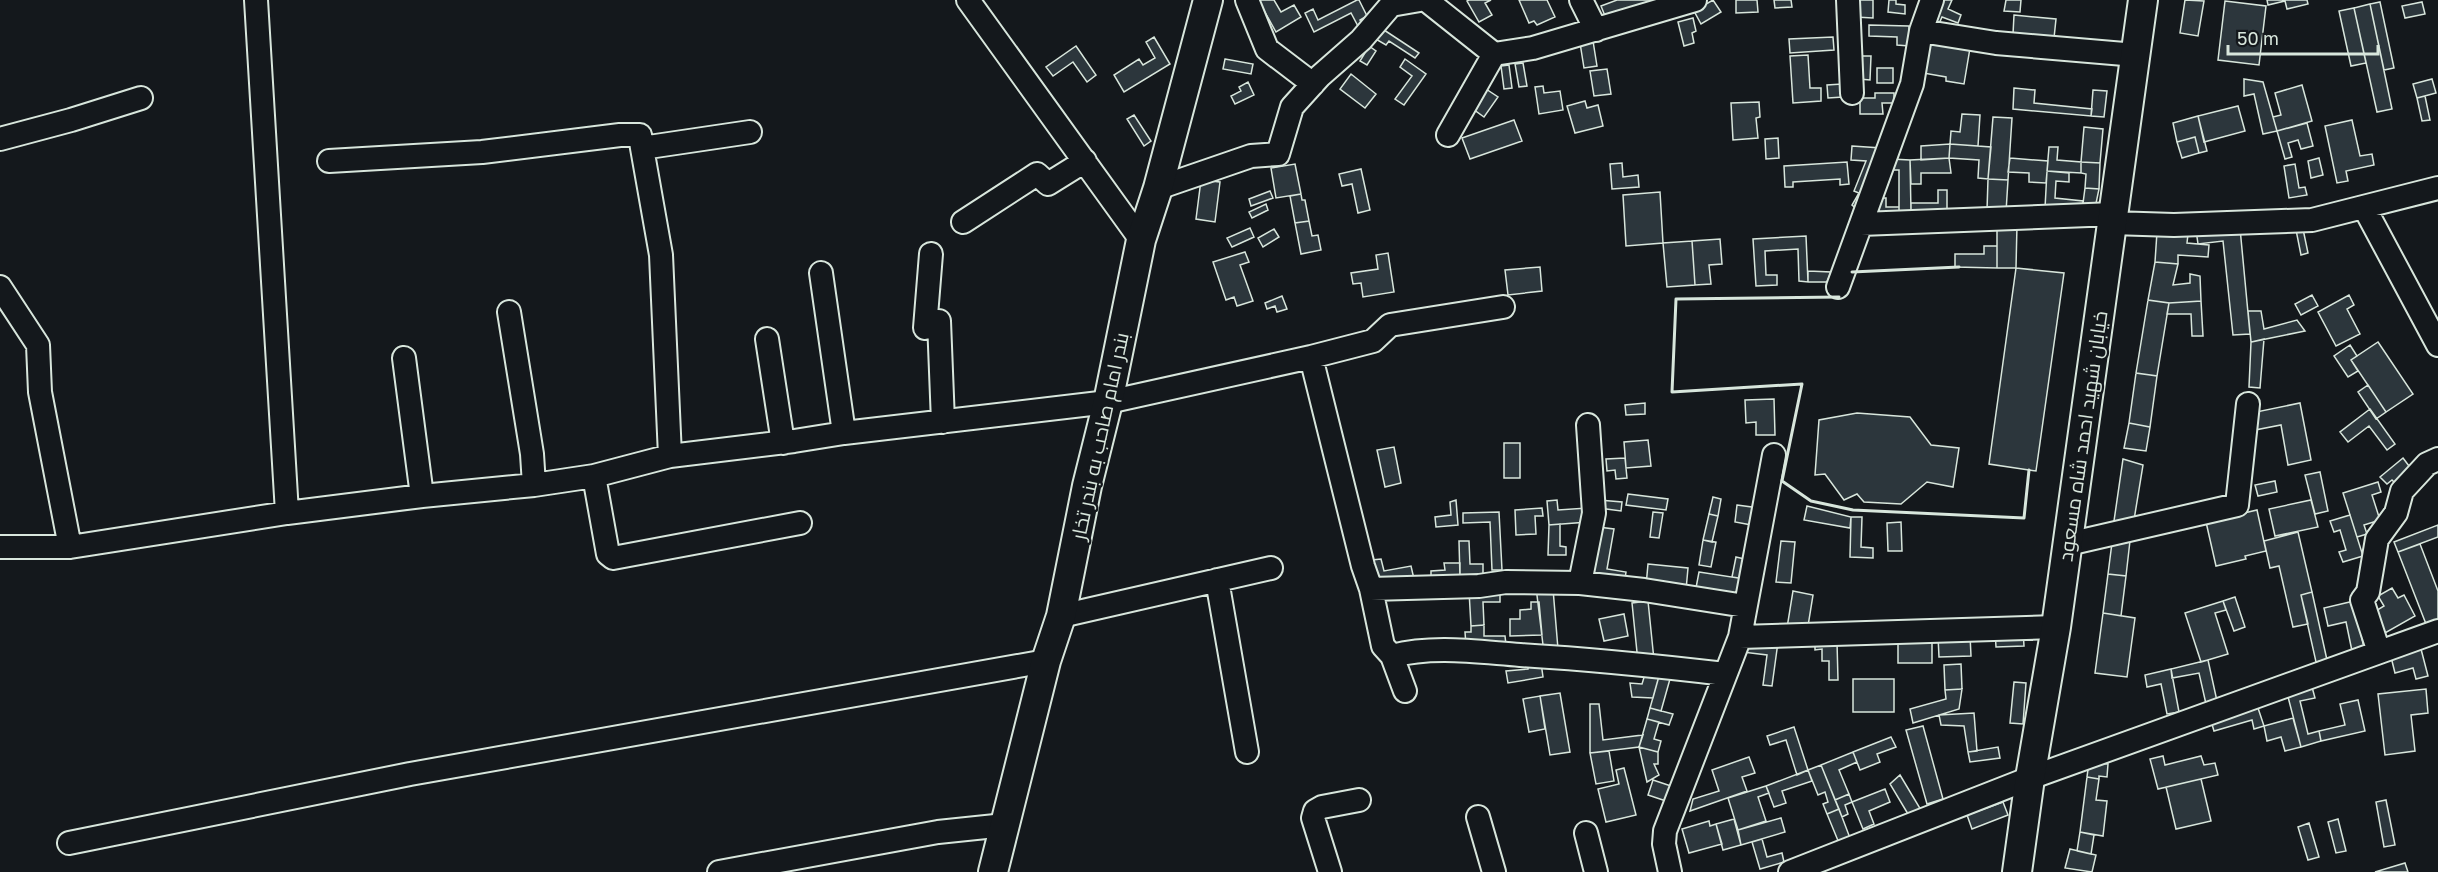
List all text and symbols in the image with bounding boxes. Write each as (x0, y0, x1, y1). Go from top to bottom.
scale bar (2228, 18, 2378, 56)
text: 50 m (2237, 27, 2279, 49)
street label: خیابان شهید احمد شاه مسعود (2053, 309, 2113, 563)
street label: بندر امام صاحب به بندر تخار (1065, 330, 1136, 543)

